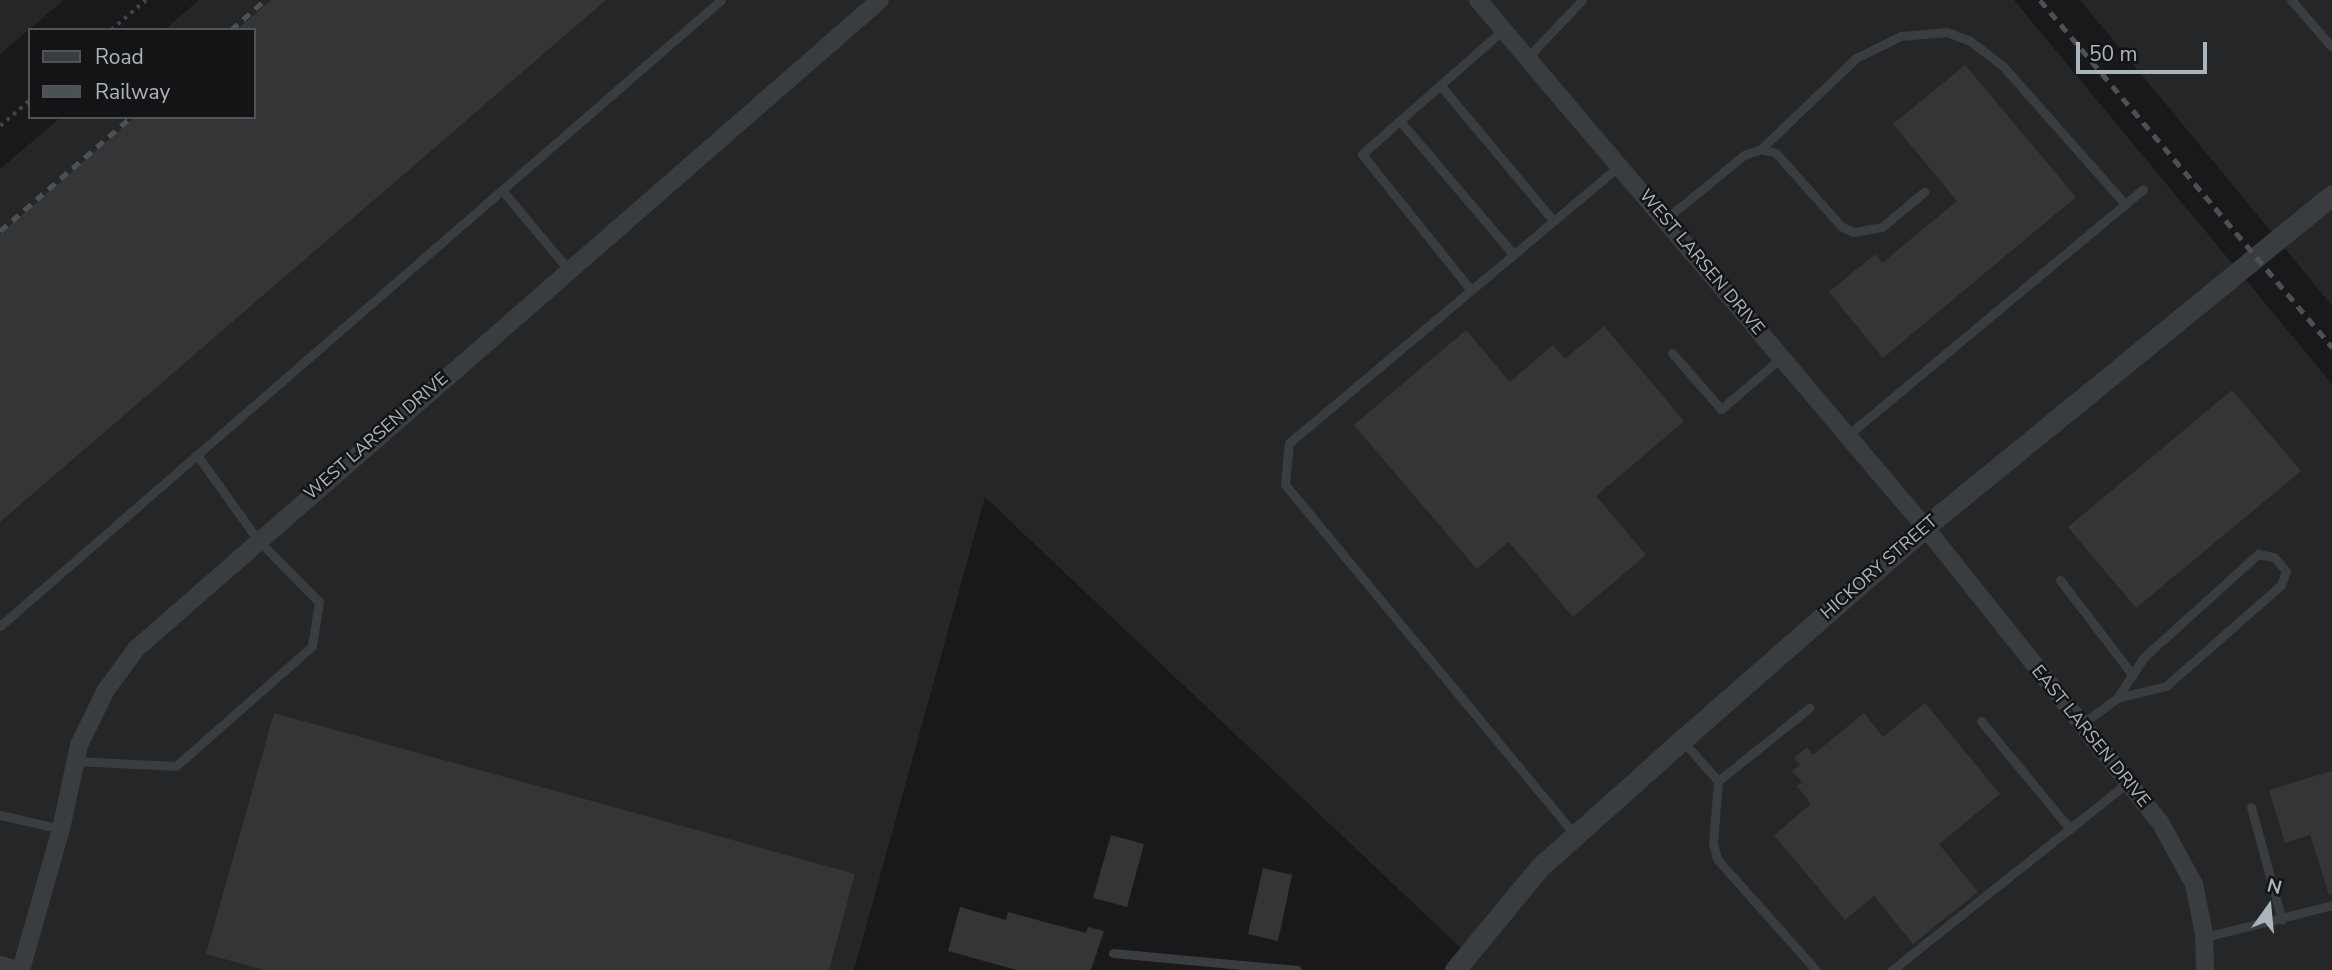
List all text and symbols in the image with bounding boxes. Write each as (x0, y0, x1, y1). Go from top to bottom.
legend (28, 28, 256, 119)
scale bar (2080, 28, 2211, 72)
text: 50 m (2089, 40, 2138, 68)
text: Road (95, 43, 144, 71)
text: Railway (95, 78, 170, 106)
street label: WEST LARSEN DRIVE (1635, 185, 1769, 339)
street label: WEST LARSEN DRIVE (300, 368, 452, 504)
street label: HICKORY STREET (1816, 510, 1942, 624)
street label: EAST LARSEN DRIVE (2027, 661, 2155, 811)
north arrow (2234, 872, 2304, 942)
text: N (2264, 872, 2285, 901)

